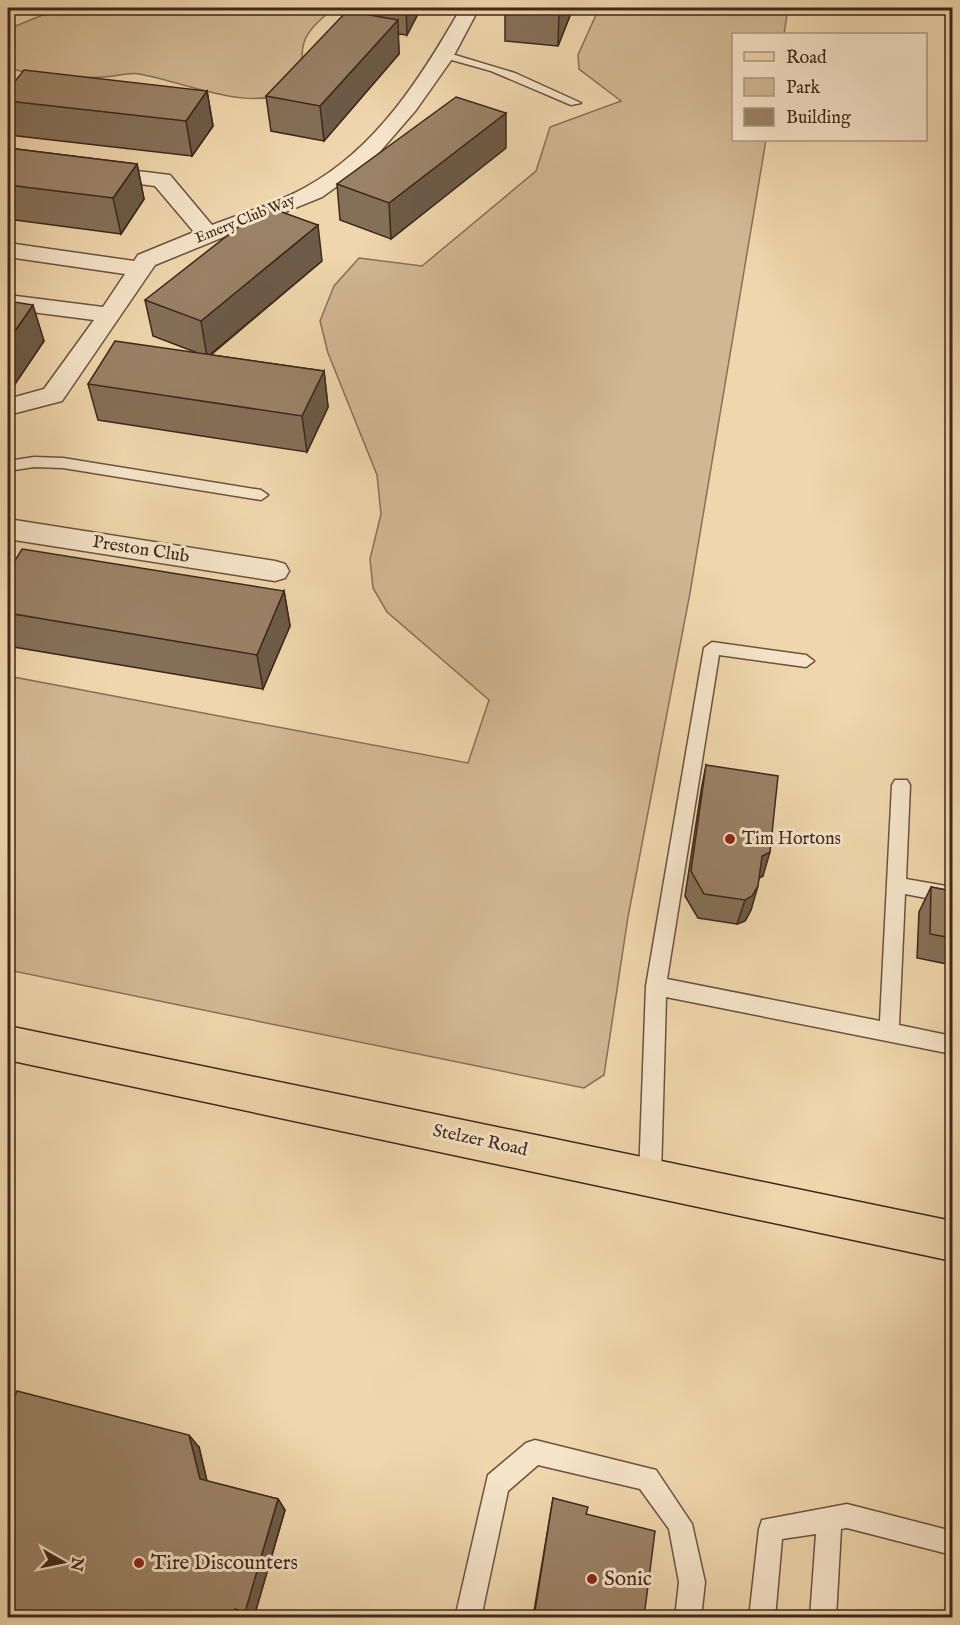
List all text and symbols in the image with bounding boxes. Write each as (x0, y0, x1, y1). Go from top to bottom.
legend (732, 33, 927, 141)
text: Road (786, 47, 827, 70)
text: Park (786, 77, 821, 100)
text: Building (786, 107, 851, 130)
street label: Emery Club Way (192, 190, 298, 248)
street label: Preston Club (91, 531, 191, 569)
place label: Tim Hortons (742, 828, 841, 851)
marker: Tim Hortons (723, 832, 737, 846)
street label: Stelzer Road (430, 1120, 530, 1162)
north arrow (33, 1532, 93, 1592)
place label: Tire Discounters (151, 1550, 298, 1577)
text: N (65, 1555, 87, 1573)
marker: Tire Discounters (132, 1556, 146, 1570)
place label: Sonic (604, 1566, 652, 1593)
marker: Sonic (585, 1572, 599, 1586)

